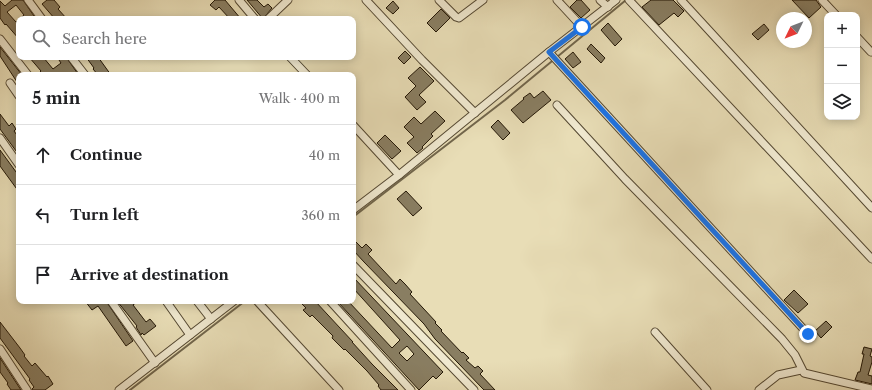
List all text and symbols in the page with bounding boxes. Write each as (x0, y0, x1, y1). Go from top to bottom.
north arrow (776, 12, 812, 48)
map controls (824, 12, 860, 120)
button: + (824, 12, 860, 48)
search box (16, 16, 356, 60)
route start (573, 18, 591, 36)
icon: search (30, 27, 52, 49)
text: Search here (62, 29, 147, 48)
button: − (824, 48, 860, 84)
button: layers (824, 84, 860, 120)
text: 5 min (32, 88, 80, 108)
text: Walk · 400 m (259, 90, 340, 106)
icon: ahead (32, 144, 54, 166)
text: Continue (70, 145, 142, 164)
text: 40 m (309, 147, 340, 163)
icon: left (32, 204, 54, 226)
text: Turn left (70, 205, 139, 224)
text: 360 m (301, 207, 340, 223)
icon: arrive (32, 264, 54, 286)
text: Arrive at destination (70, 265, 229, 284)
route end (799, 325, 817, 343)

